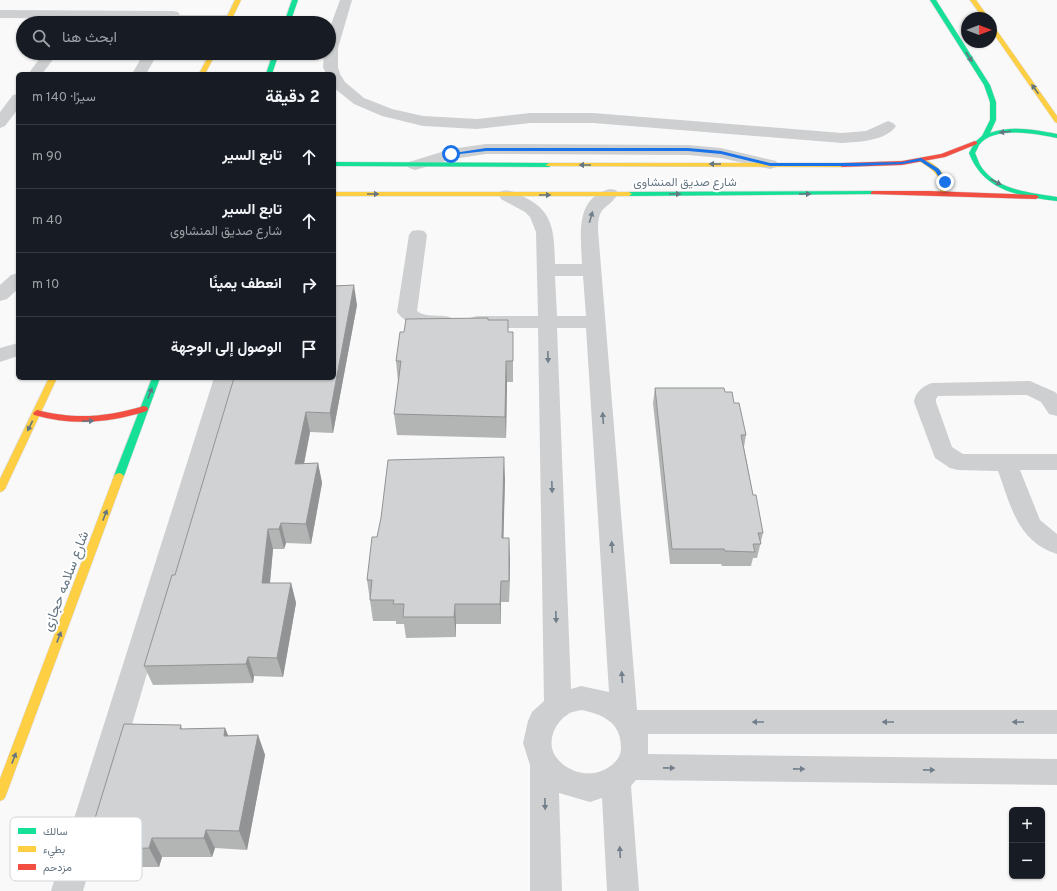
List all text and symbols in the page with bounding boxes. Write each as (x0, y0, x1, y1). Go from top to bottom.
north arrow (961, 12, 997, 48)
search box (16, 16, 336, 60)
icon: search (30, 27, 52, 49)
text: ابحث هنا (62, 29, 117, 48)
one-way arrow (965, 52, 973, 62)
one-way arrow (1031, 84, 1039, 95)
text: 2 دقيقة (265, 87, 320, 109)
text: سيرًا · 140 m (32, 90, 96, 106)
one-way arrow (999, 129, 1011, 135)
route start (442, 145, 460, 163)
icon: ahead (298, 146, 320, 168)
text: تابع السير (222, 147, 282, 166)
text: 90 m (32, 149, 62, 165)
one-way arrow (708, 161, 721, 167)
one-way arrow (578, 162, 591, 168)
route end (936, 173, 954, 191)
street label: شارع صديق المنشاوى (633, 175, 737, 191)
one-way arrow (990, 179, 1002, 185)
one-way arrow (367, 191, 380, 197)
one-way arrow (539, 191, 551, 198)
one-way arrow (669, 191, 682, 197)
one-way arrow (799, 191, 812, 197)
text: تابع السير (222, 201, 282, 220)
icon: ahead (298, 210, 320, 232)
one-way arrow (588, 210, 594, 222)
text: 40 m (32, 213, 63, 229)
text: شارع صديق المنشاوى (170, 224, 282, 240)
icon: right (298, 274, 320, 296)
text: انعطف يمينًا (209, 275, 282, 294)
text: 10 m (32, 277, 59, 293)
icon: arrive (298, 338, 320, 360)
text: الوصول إلى الوجهة (171, 339, 282, 358)
one-way arrow (545, 351, 552, 363)
one-way arrow (148, 387, 154, 399)
one-way arrow (599, 412, 606, 424)
one-way arrow (82, 418, 95, 424)
one-way arrow (27, 420, 33, 431)
one-way arrow (549, 481, 555, 494)
one-way arrow (102, 508, 108, 520)
street label: شارع سلامه حجازى (39, 529, 94, 635)
one-way arrow (609, 541, 616, 553)
one-way arrow (553, 611, 559, 624)
one-way arrow (57, 630, 63, 642)
one-way arrow (618, 671, 625, 683)
one-way arrow (751, 719, 764, 725)
one-way arrow (881, 719, 894, 725)
one-way arrow (1011, 719, 1024, 725)
one-way arrow (11, 752, 17, 764)
one-way arrow (663, 765, 676, 771)
one-way arrow (793, 766, 806, 772)
one-way arrow (923, 767, 936, 773)
one-way arrow (541, 798, 548, 810)
map controls (1009, 807, 1045, 879)
button: + (1009, 807, 1045, 843)
legend (10, 817, 142, 881)
text: سالك (43, 825, 68, 839)
text: بطيء (43, 843, 65, 859)
button: − (1009, 843, 1045, 879)
one-way arrow (617, 846, 624, 858)
text: مزدحم (43, 861, 72, 875)

